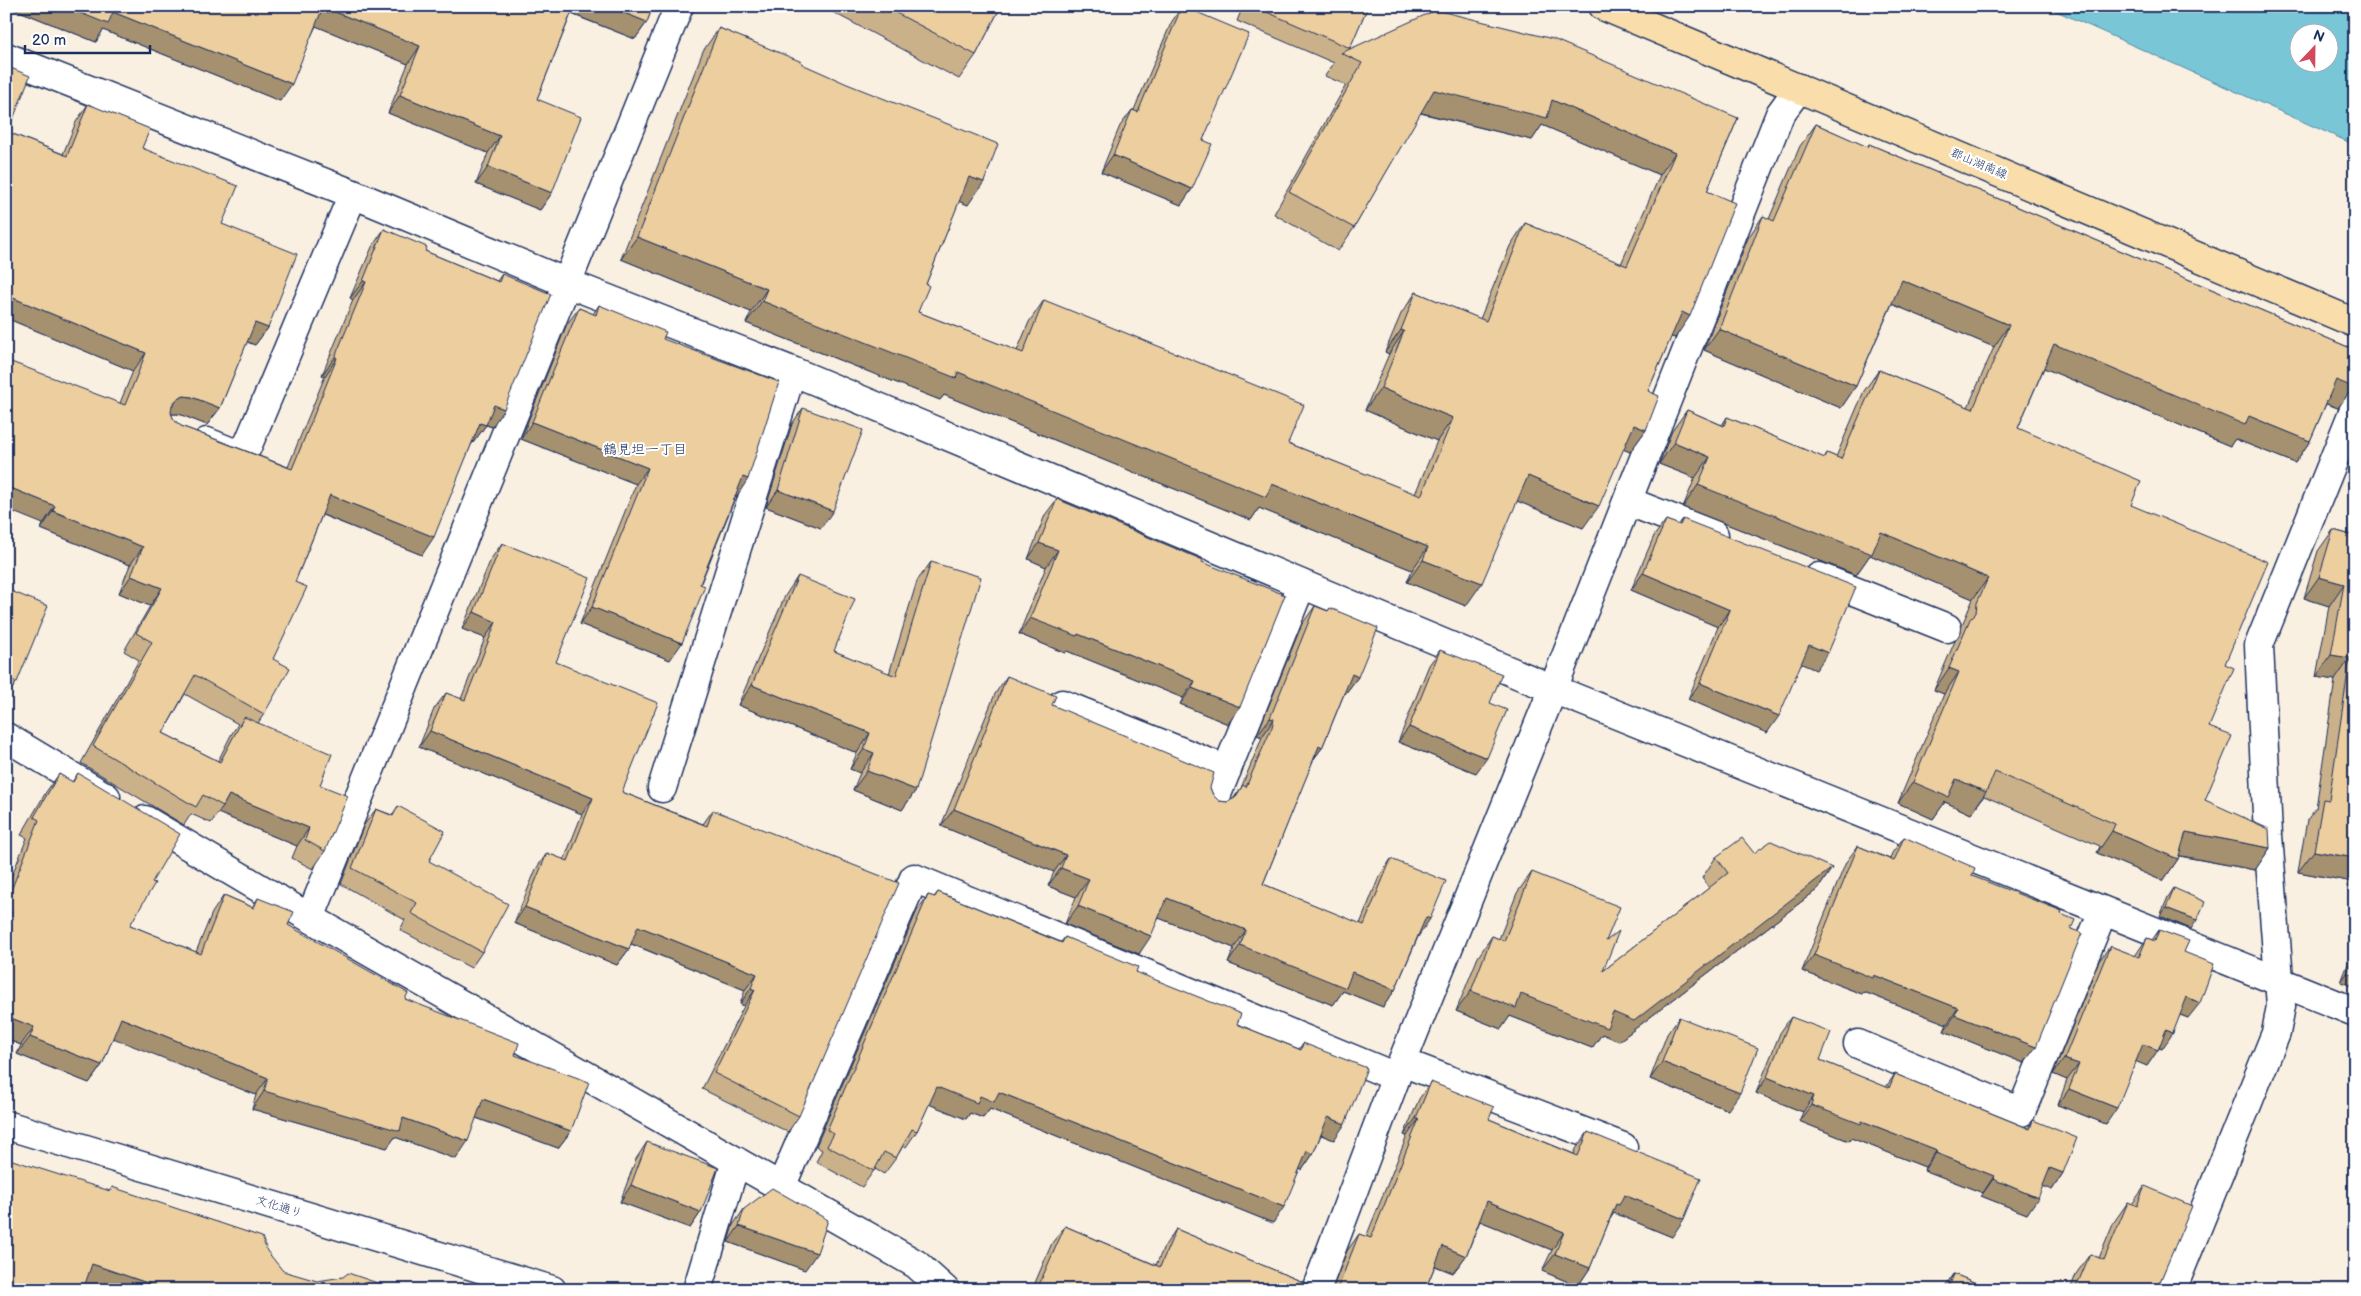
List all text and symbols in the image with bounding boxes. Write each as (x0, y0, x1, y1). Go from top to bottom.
scale bar (25, 22, 150, 54)
north arrow (2288, 22, 2338, 72)
text: N (2311, 27, 2327, 46)
text: 20 m (32, 31, 66, 50)
street label: 郡山湖南線 (1948, 145, 2010, 183)
district label: 鶴見坦一丁目 (603, 441, 687, 458)
street label: 文化通り (254, 1193, 304, 1221)

